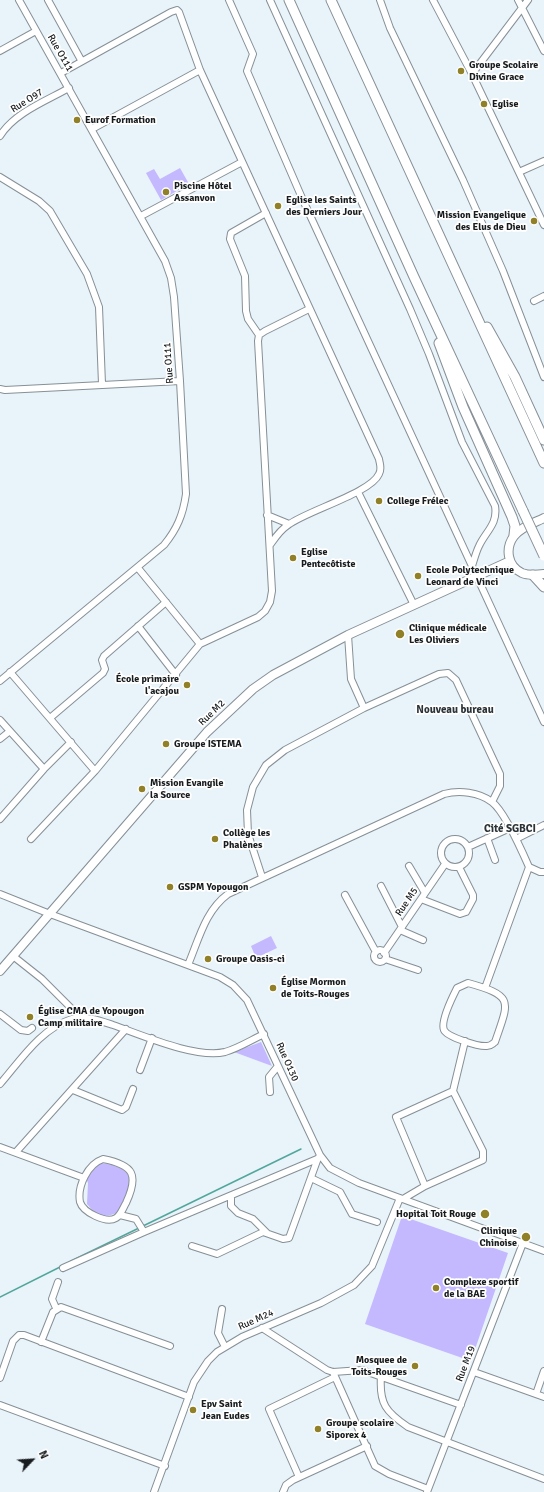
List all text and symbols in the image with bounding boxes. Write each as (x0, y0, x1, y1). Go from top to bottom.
street label: Rue O111 (44, 32, 76, 74)
place label: Groupe Scolaire Divine Grace (469, 59, 538, 82)
marker: Groupe Scolaire Divine Grace (456, 66, 466, 76)
street label: Rue O97 (9, 86, 45, 116)
place label: Eglise (492, 98, 518, 110)
marker: Eglise (479, 99, 489, 109)
place label: Eurof Formation (85, 114, 156, 126)
marker: Eurof Formation (72, 115, 82, 125)
place label: Piscine Hôtel Assanvon (174, 180, 232, 204)
marker: Piscine Hôtel Assanvon (161, 187, 171, 197)
place label: Eglise les Saints des Derniers Jour (286, 194, 362, 218)
marker: Eglise les Saints des Derniers Jour (273, 201, 283, 211)
place label: Mission Evangelique des Elus de Dieu (437, 209, 526, 232)
marker: Mission Evangelique des Elus de Dieu (529, 216, 539, 226)
street label: Rue O111 (162, 342, 176, 384)
place label: College Frélec (387, 495, 448, 507)
marker: College Frélec (374, 496, 384, 506)
place label: Eglise Pentecôtiste (301, 546, 355, 570)
marker: Eglise Pentecôtiste (288, 553, 298, 563)
place label: Ecole Polytechnique Leonard de Vinci (426, 564, 514, 588)
marker: Ecole Polytechnique Leonard de Vinci (413, 571, 423, 581)
place label: Clinique médicale Les Oliviers (409, 622, 487, 646)
marker: Clinique médicale Les Oliviers (394, 628, 406, 640)
place label: École primaire l'acajou (116, 673, 179, 696)
marker: École primaire l'acajou (182, 680, 192, 690)
street label: Rue M2 (196, 698, 228, 728)
district label: Nouveau bureau (416, 703, 494, 717)
place label: Groupe ISTEMA (174, 738, 242, 750)
marker: Groupe ISTEMA (161, 739, 171, 749)
place label: Mission Evangile la Source (150, 777, 223, 800)
marker: Mission Evangile la Source (137, 784, 147, 794)
district label: Cité SGBCI (484, 822, 536, 836)
place label: Collège les Phalènes (223, 827, 270, 850)
marker: Collège les Phalènes (210, 834, 220, 844)
place label: GSPM Yopougon (178, 881, 249, 893)
marker: GSPM Yopougon (165, 882, 175, 892)
street label: Rue M5 (393, 885, 421, 919)
place label: Groupe Oasis-ci (216, 953, 285, 965)
marker: Groupe Oasis-ci (203, 954, 213, 964)
place label: Église Mormon de Toits-Rouges (281, 976, 349, 1000)
marker: Église Mormon de Toits-Rouges (268, 983, 278, 993)
place label: Église CMA de Yopougon Camp militaire (38, 1005, 144, 1028)
marker: Église CMA de Yopougon Camp militaire (25, 1012, 35, 1022)
street label: Rue O130 (273, 1041, 301, 1083)
place label: Hopital Toit Rouge (396, 1208, 476, 1220)
marker: Hopital Toit Rouge (479, 1208, 491, 1220)
place label: Clinique Chinoise (479, 1225, 517, 1248)
marker: Clinique Chinoise (520, 1231, 532, 1243)
place label: Complexe sportif de la BAE (444, 1276, 518, 1300)
marker: Complexe sportif de la BAE (431, 1283, 441, 1293)
street label: Rue M24 (237, 1307, 275, 1333)
street label: Rue M19 (454, 1344, 478, 1384)
place label: Mosquee de Toits-Rouges (351, 1354, 407, 1378)
marker: Mosquee de Toits-Rouges (410, 1361, 420, 1371)
place label: Epv Saint Jean Eudes (201, 1398, 249, 1422)
marker: Epv Saint Jean Eudes (188, 1405, 198, 1415)
place label: Groupe scolaire Siporex 4 (326, 1417, 394, 1440)
marker: Groupe scolaire Siporex 4 (313, 1424, 323, 1434)
north arrow (12, 1440, 52, 1480)
text: N (36, 1449, 51, 1461)

